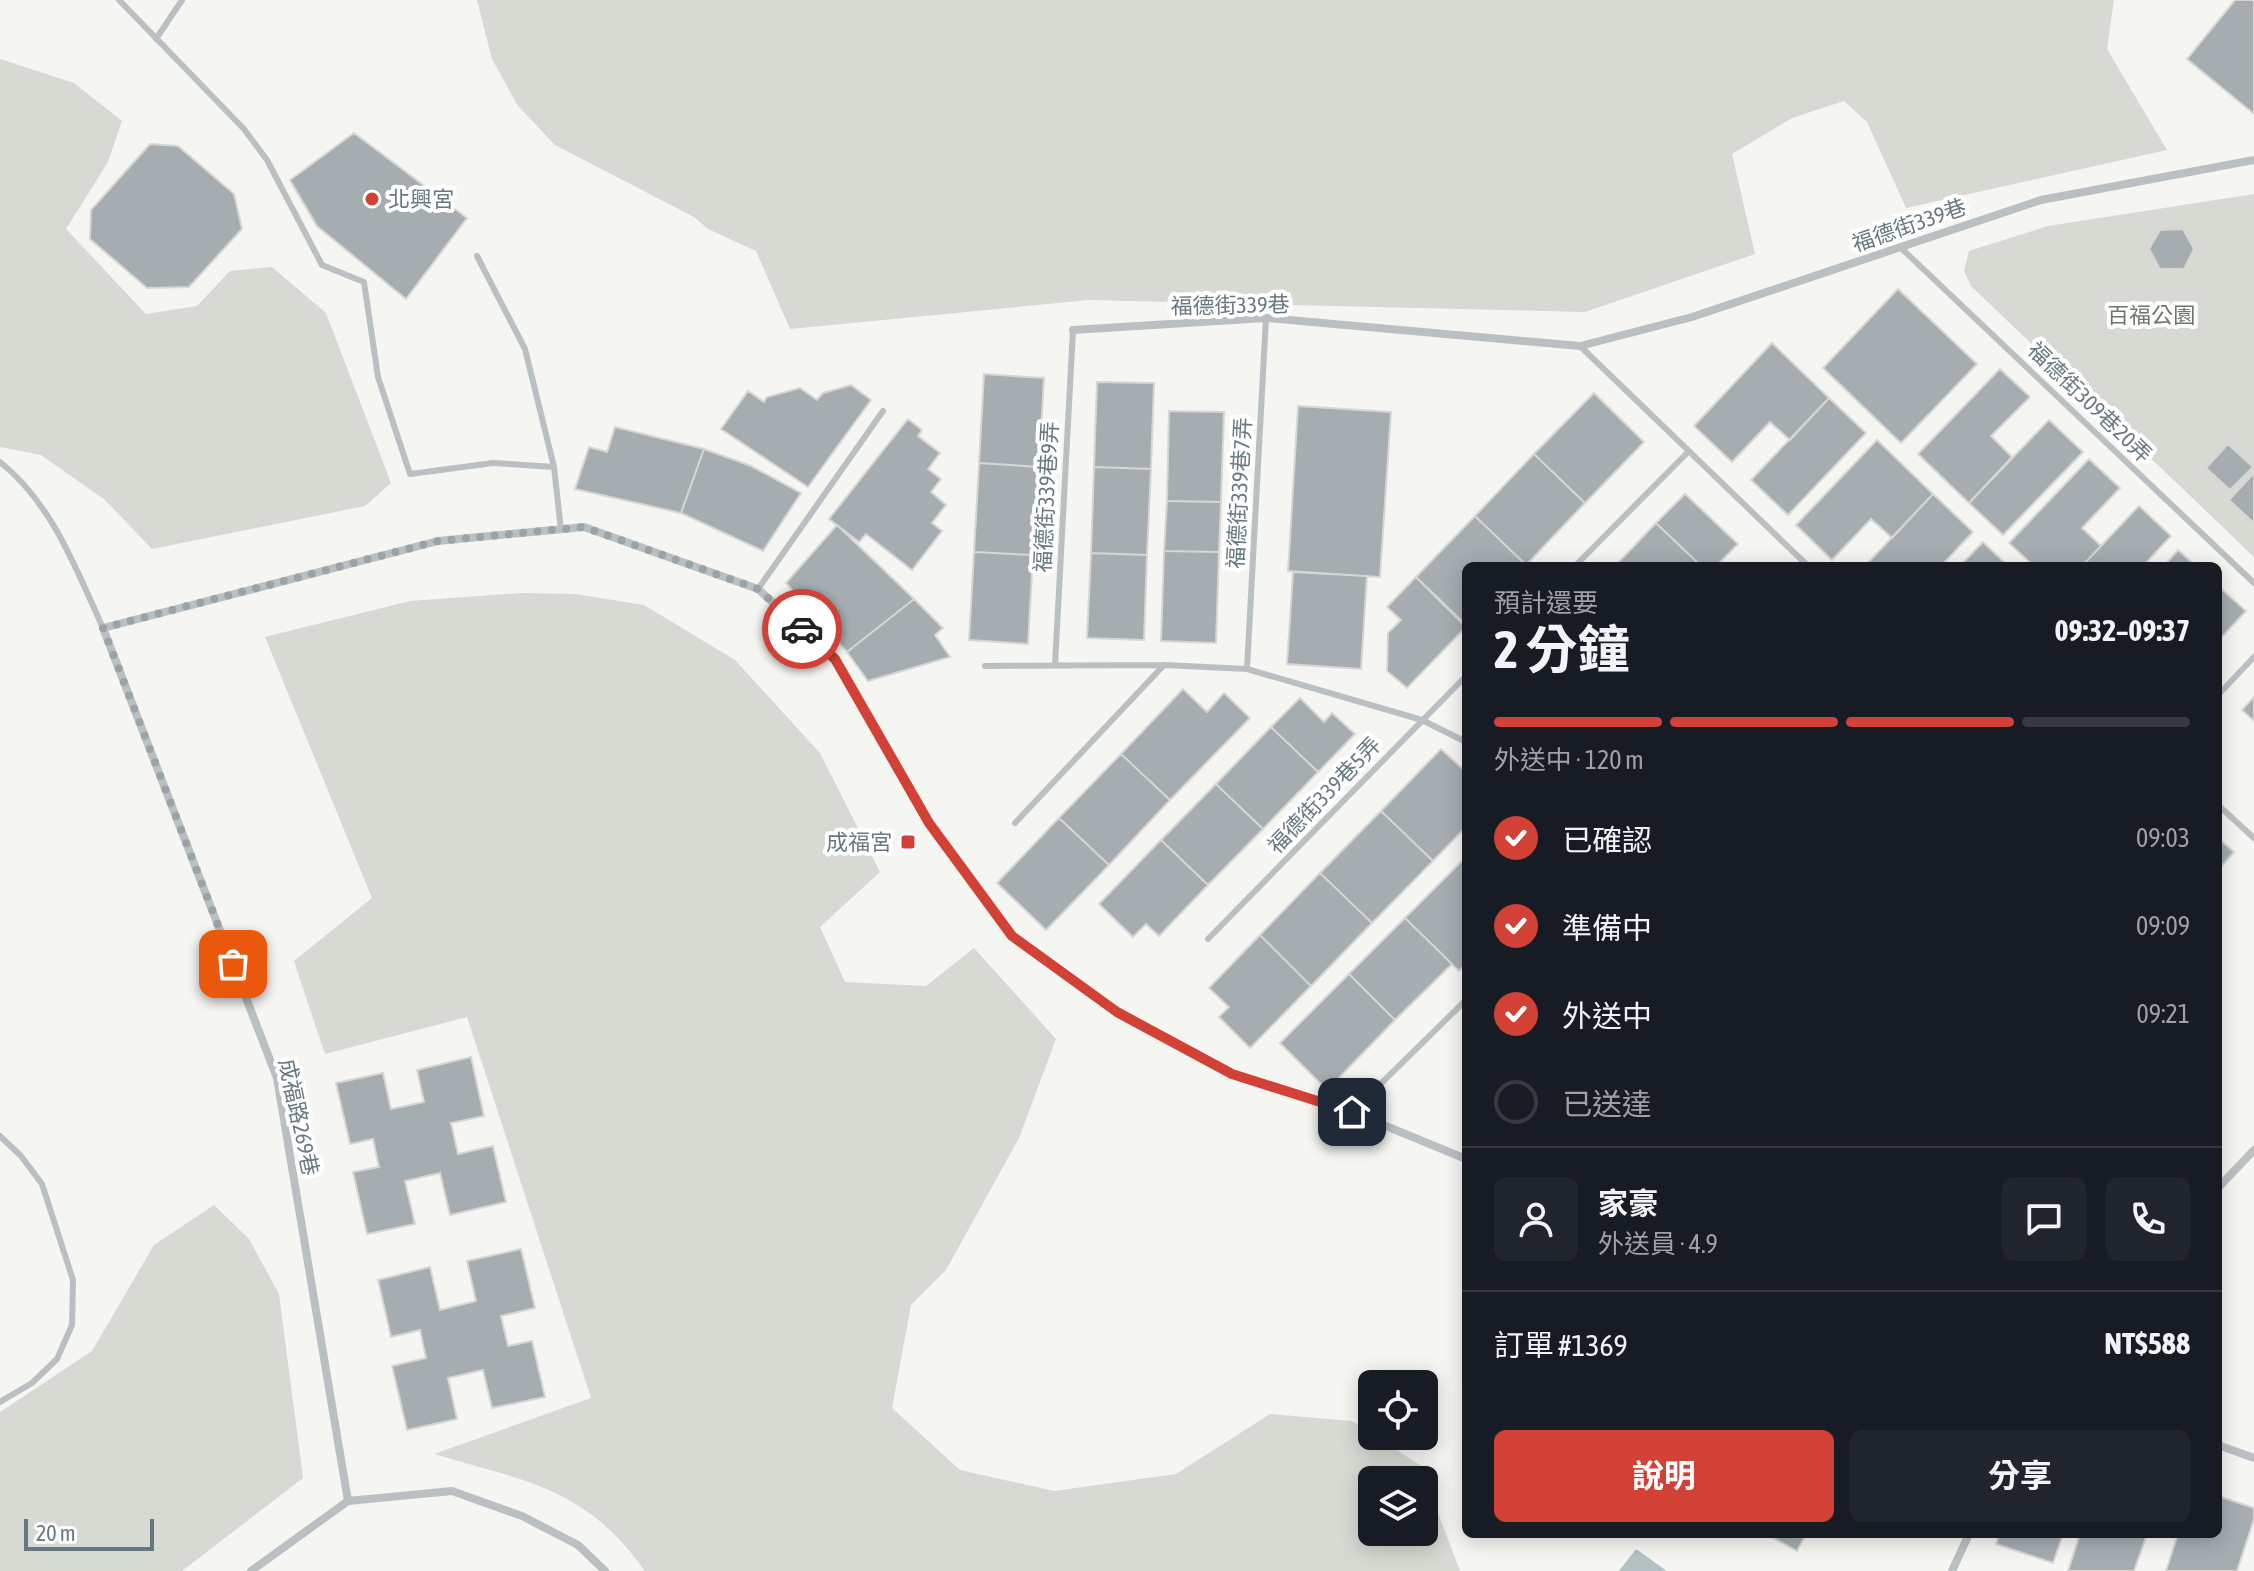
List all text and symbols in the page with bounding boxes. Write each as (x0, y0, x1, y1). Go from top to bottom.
place label: 北興宮 (388, 186, 454, 212)
marker: 北興宮 (363, 190, 381, 208)
street label: 福德街339巷 (1848, 193, 1970, 257)
street label: 福德街339巷 (1170, 291, 1290, 319)
park label: 百福公園 (2107, 302, 2195, 328)
street label: 福德街309巷20弄 (2023, 336, 2157, 468)
street label: 福德街339巷7弄 (1222, 417, 1256, 569)
street label: 福德街339巷9弄 (1029, 421, 1063, 573)
text: 預計還要 (1494, 588, 1598, 618)
courier (762, 589, 842, 669)
icon: car (780, 607, 824, 651)
text: 09:32–09:37 (2055, 613, 2190, 647)
text: 2 分鐘 (1494, 619, 1630, 679)
street label: 福德街339巷5弄 (1262, 732, 1386, 858)
text: 外送中 · 120 m (1494, 745, 1644, 775)
icon: check (1494, 816, 1538, 860)
text: 已確認 (1562, 823, 1652, 857)
text: 09:03 (2136, 823, 2190, 853)
place label: 成福宮 (826, 829, 892, 855)
marker: 成福宮 (899, 833, 917, 851)
icon: check (1494, 904, 1538, 948)
text: 準備中 (1562, 911, 1652, 945)
text: 09:09 (2136, 911, 2190, 941)
pin (199, 930, 267, 998)
icon: bag (211, 942, 255, 986)
icon: check (1494, 992, 1538, 1036)
text: 外送中 (1562, 999, 1652, 1033)
text: 09:21 (2136, 999, 2190, 1029)
street label: 成福路269巷 (274, 1056, 324, 1178)
pin (1318, 1078, 1386, 1146)
text: 已送達 (1562, 1087, 1652, 1121)
icon: home (1330, 1090, 1374, 1134)
button: person (1494, 1177, 1578, 1261)
button: chat (2002, 1177, 2086, 1261)
button: phone (2106, 1177, 2190, 1261)
text: 家豪 (1598, 1186, 1658, 1220)
text: 外送員 · 4.9 (1598, 1229, 1718, 1259)
text: NT$588 (2104, 1326, 2190, 1360)
text: 訂單 #1369 (1494, 1328, 1628, 1362)
map controls (1358, 1370, 1438, 1546)
button: locate (1358, 1370, 1438, 1450)
button: 說明 (1494, 1430, 1834, 1522)
button: 分享 (1850, 1430, 2190, 1522)
button: layers (1358, 1466, 1438, 1546)
scale bar (24, 1515, 154, 1551)
text: 20 m (36, 1520, 76, 1546)

